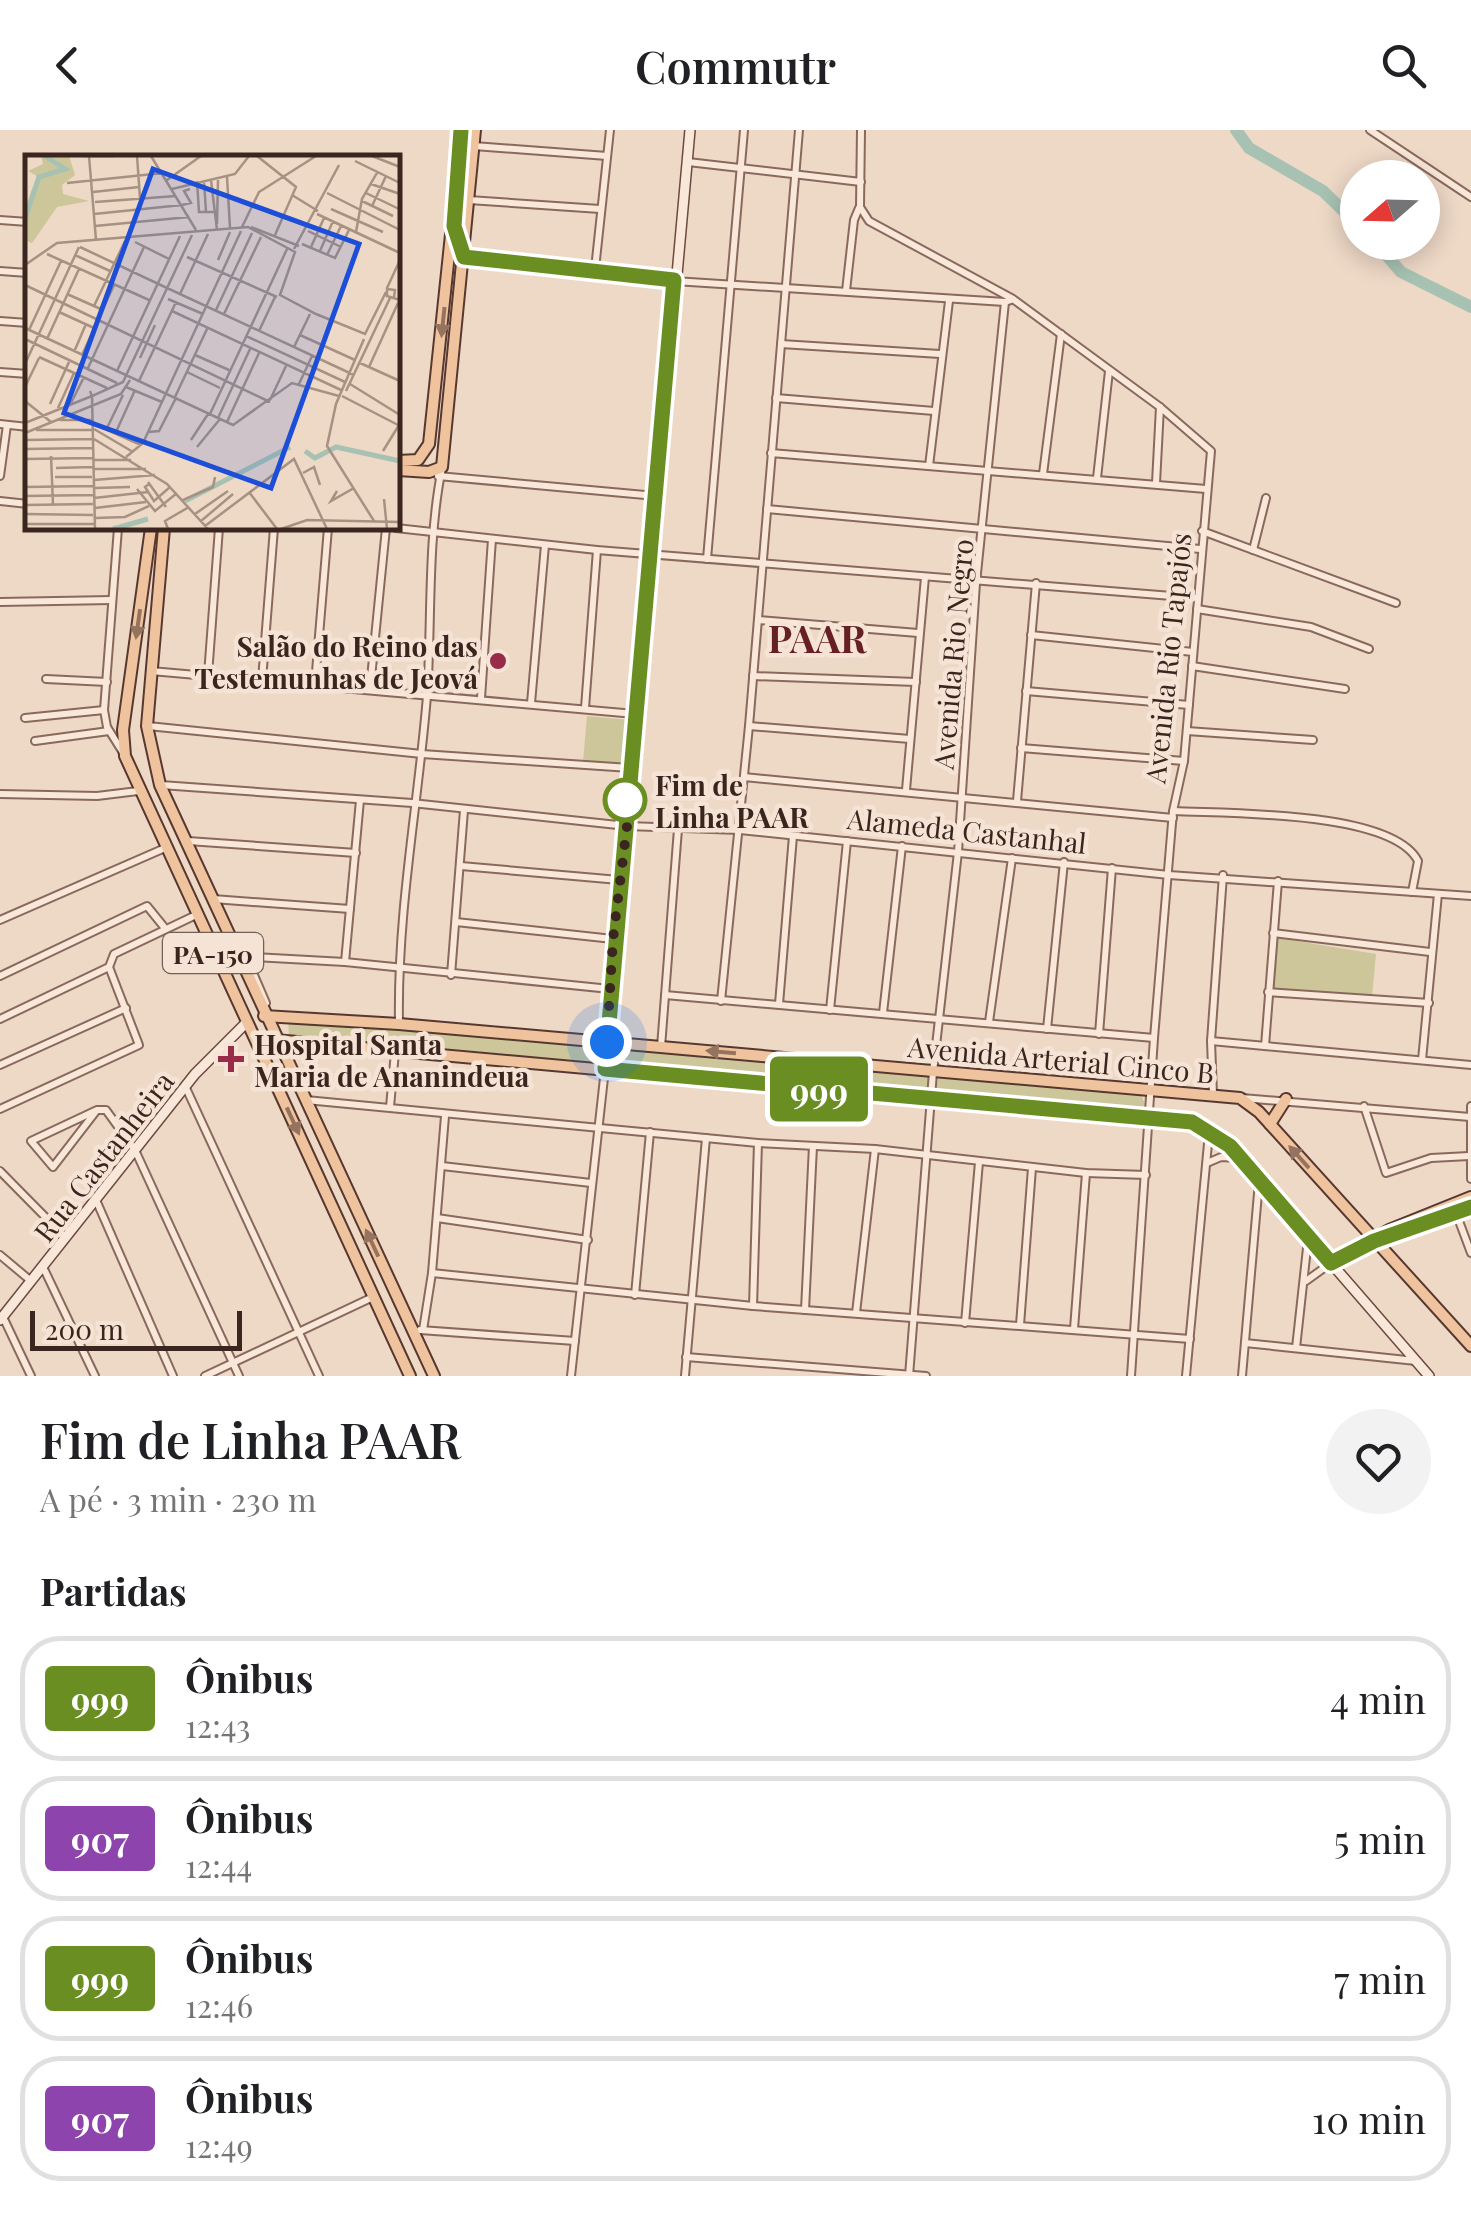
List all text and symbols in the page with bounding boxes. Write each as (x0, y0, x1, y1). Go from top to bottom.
text: Commutr (635, 35, 836, 95)
icon: back (40, 38, 95, 93)
icon: search (1376, 38, 1431, 93)
inset map (25, 155, 400, 530)
north arrow (1340, 160, 1440, 260)
map controls (1340, 160, 1440, 260)
one-way arrow (435, 307, 451, 339)
street label: Avenida Rio Tapajós (1135, 531, 1199, 786)
street label: Avenida Rio Negro (923, 537, 981, 772)
one-way arrow (129, 609, 145, 640)
district label: PAAR (768, 612, 868, 663)
place label: Salão do Reino das Testemunhas de Jeová (194, 627, 478, 696)
marker: Salão do Reino das Testemunhas de Jeová (487, 650, 509, 672)
place label: Fim de Linha PAAR (655, 766, 809, 835)
marker: Fim de Linha PAAR (604, 779, 646, 821)
street label: Alameda Castanhal (845, 799, 1088, 861)
road number: PA-150 (163, 933, 263, 973)
your location (582, 1017, 632, 1067)
place label: Hospital Santa Maria de Ananindeua (254, 1025, 530, 1094)
street label: Avenida Arterial Cinco B (905, 1027, 1216, 1091)
one-way arrow (705, 1043, 737, 1059)
marker: Hospital Santa Maria de Ananindeua (218, 1046, 244, 1072)
line badge: 999 (762, 1056, 876, 1122)
street label: Rua Castanheira (25, 1063, 181, 1249)
text: 999 (790, 1066, 848, 1113)
one-way arrow (284, 1107, 301, 1136)
one-way arrow (1289, 1145, 1311, 1170)
one-way arrow (364, 1229, 380, 1258)
scale bar (30, 1306, 242, 1350)
text: 200 m (45, 1310, 124, 1347)
text: Fim de Linha PAAR (40, 1407, 461, 1471)
button: heart (1326, 1409, 1431, 1514)
text: A pé · 3 min · 230 m (40, 1477, 316, 1520)
text: Partidas (40, 1565, 187, 1616)
text: Ônibus (185, 1652, 313, 1703)
text: 4 min (1330, 1673, 1426, 1724)
text: 999 (71, 1675, 129, 1722)
text: 12:43 (185, 1703, 250, 1746)
text: Ônibus (185, 1792, 313, 1843)
text: 5 min (1334, 1813, 1426, 1864)
text: 907 (71, 1815, 129, 1862)
text: 12:44 (185, 1843, 252, 1886)
text: Ônibus (185, 1932, 313, 1983)
text: 7 min (1334, 1953, 1426, 2004)
text: 999 (71, 1955, 129, 2002)
text: 12:46 (185, 1983, 253, 2026)
text: Ônibus (185, 2072, 313, 2123)
text: 10 min (1312, 2093, 1426, 2144)
text: 907 (71, 2095, 129, 2142)
text: 12:49 (185, 2123, 253, 2166)

